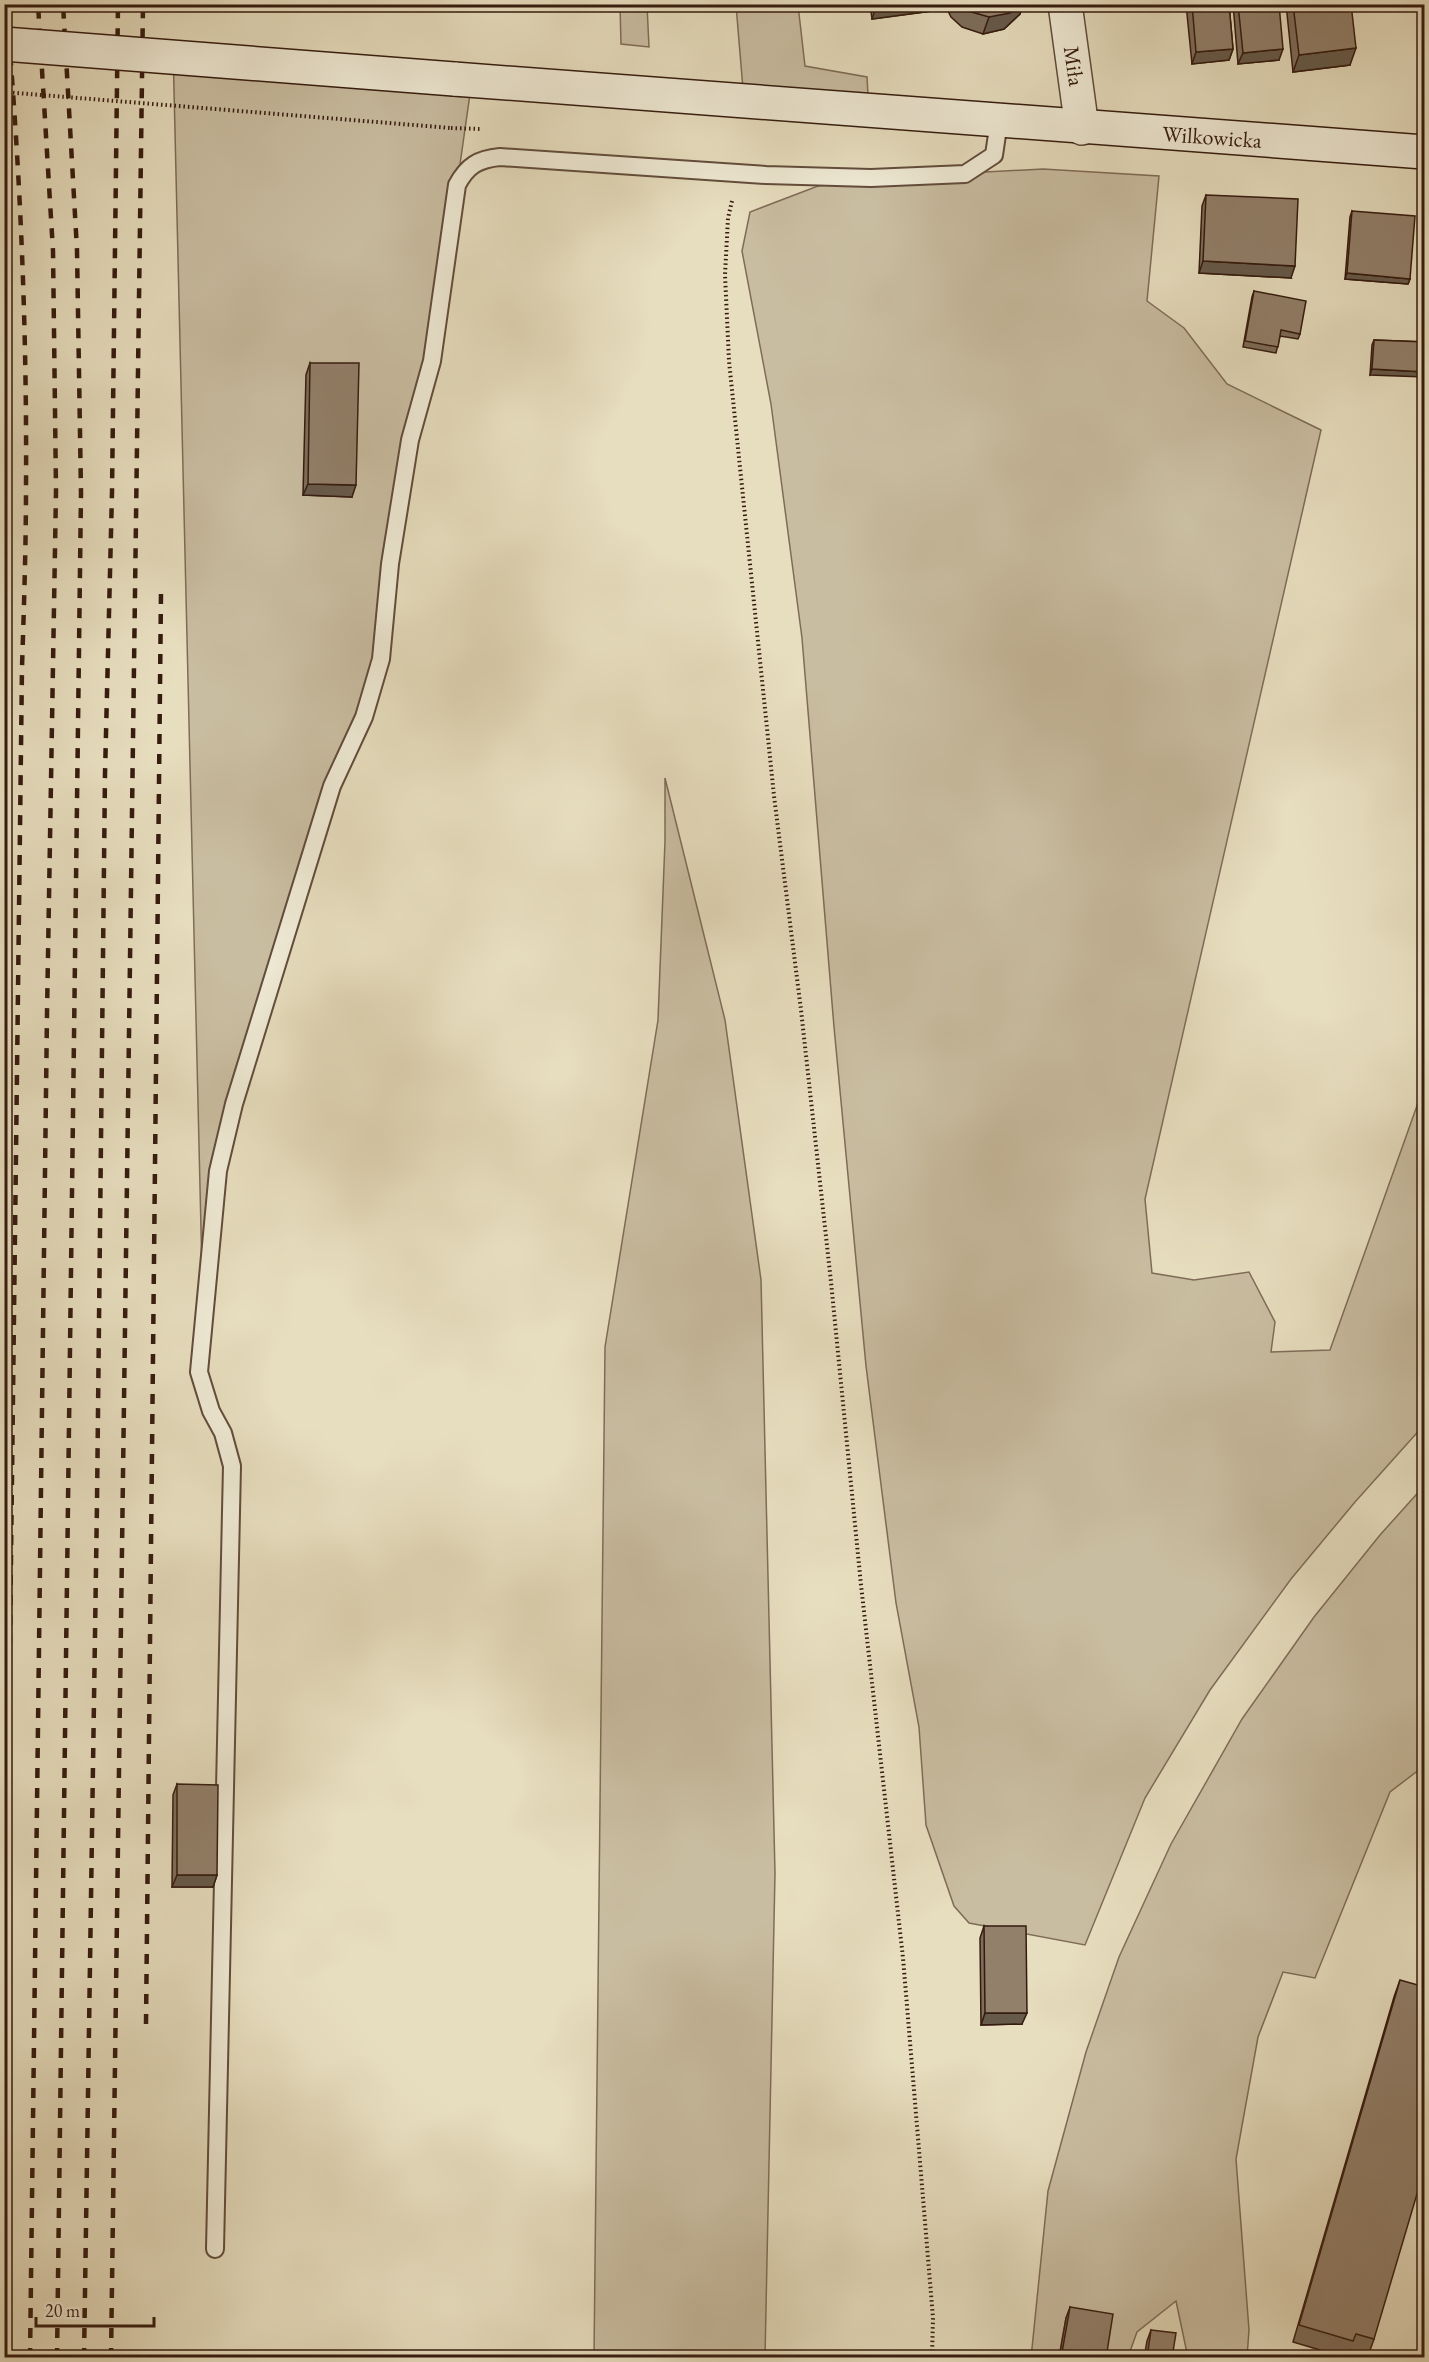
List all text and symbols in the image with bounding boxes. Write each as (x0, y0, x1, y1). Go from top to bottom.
street label: Miła (1057, 44, 1091, 88)
street label: Wilkowicka (1161, 119, 1263, 155)
scale bar (36, 2290, 154, 2328)
text: 20 m (45, 2299, 80, 2322)

